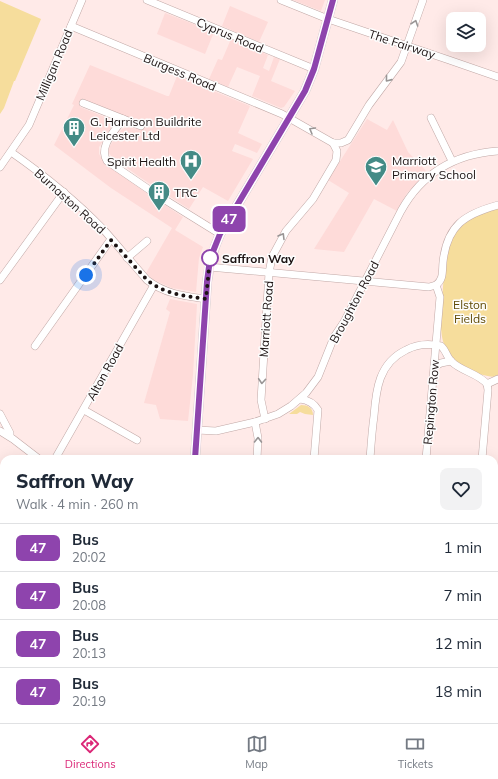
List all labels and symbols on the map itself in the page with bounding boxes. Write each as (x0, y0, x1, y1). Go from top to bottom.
street label: Cyprus Road (194, 14, 266, 56)
one-way arrow (411, 19, 419, 26)
street label: The Fairway (367, 26, 438, 62)
street label: Milligan Road (32, 27, 76, 103)
street label: Burgess Road (141, 50, 219, 94)
one-way arrow (386, 75, 393, 82)
place label: G. Harrison Buildrite Leicester Ltd (90, 114, 201, 143)
building icon: G. Harrison Buildrite Leicester Ltd (61, 115, 87, 148)
one-way arrow (309, 128, 316, 135)
hospital icon: Spirit Health (178, 148, 204, 181)
place label: Marriott Primary School (392, 153, 476, 182)
place label: Spirit Health (107, 154, 176, 169)
school or university icon: Marriott Primary School (363, 154, 389, 187)
street label: Burnaston Road (31, 165, 109, 237)
building icon: TRC (146, 179, 172, 212)
place label: TRC (174, 185, 198, 200)
line badge: 47 (211, 206, 247, 232)
one-way arrow (278, 233, 285, 240)
marker: Saffron Way (201, 249, 219, 267)
place label: Saffron Way (222, 251, 295, 266)
street label: Broughton Road (326, 258, 382, 346)
your location (76, 265, 96, 285)
street label: Marriott Road (256, 280, 276, 358)
park label: Elston Fields (453, 297, 487, 326)
street label: Alton Road (83, 341, 127, 403)
street label: Repington Row (420, 358, 442, 445)
one-way arrow (257, 378, 266, 384)
one-way arrow (253, 437, 262, 443)

